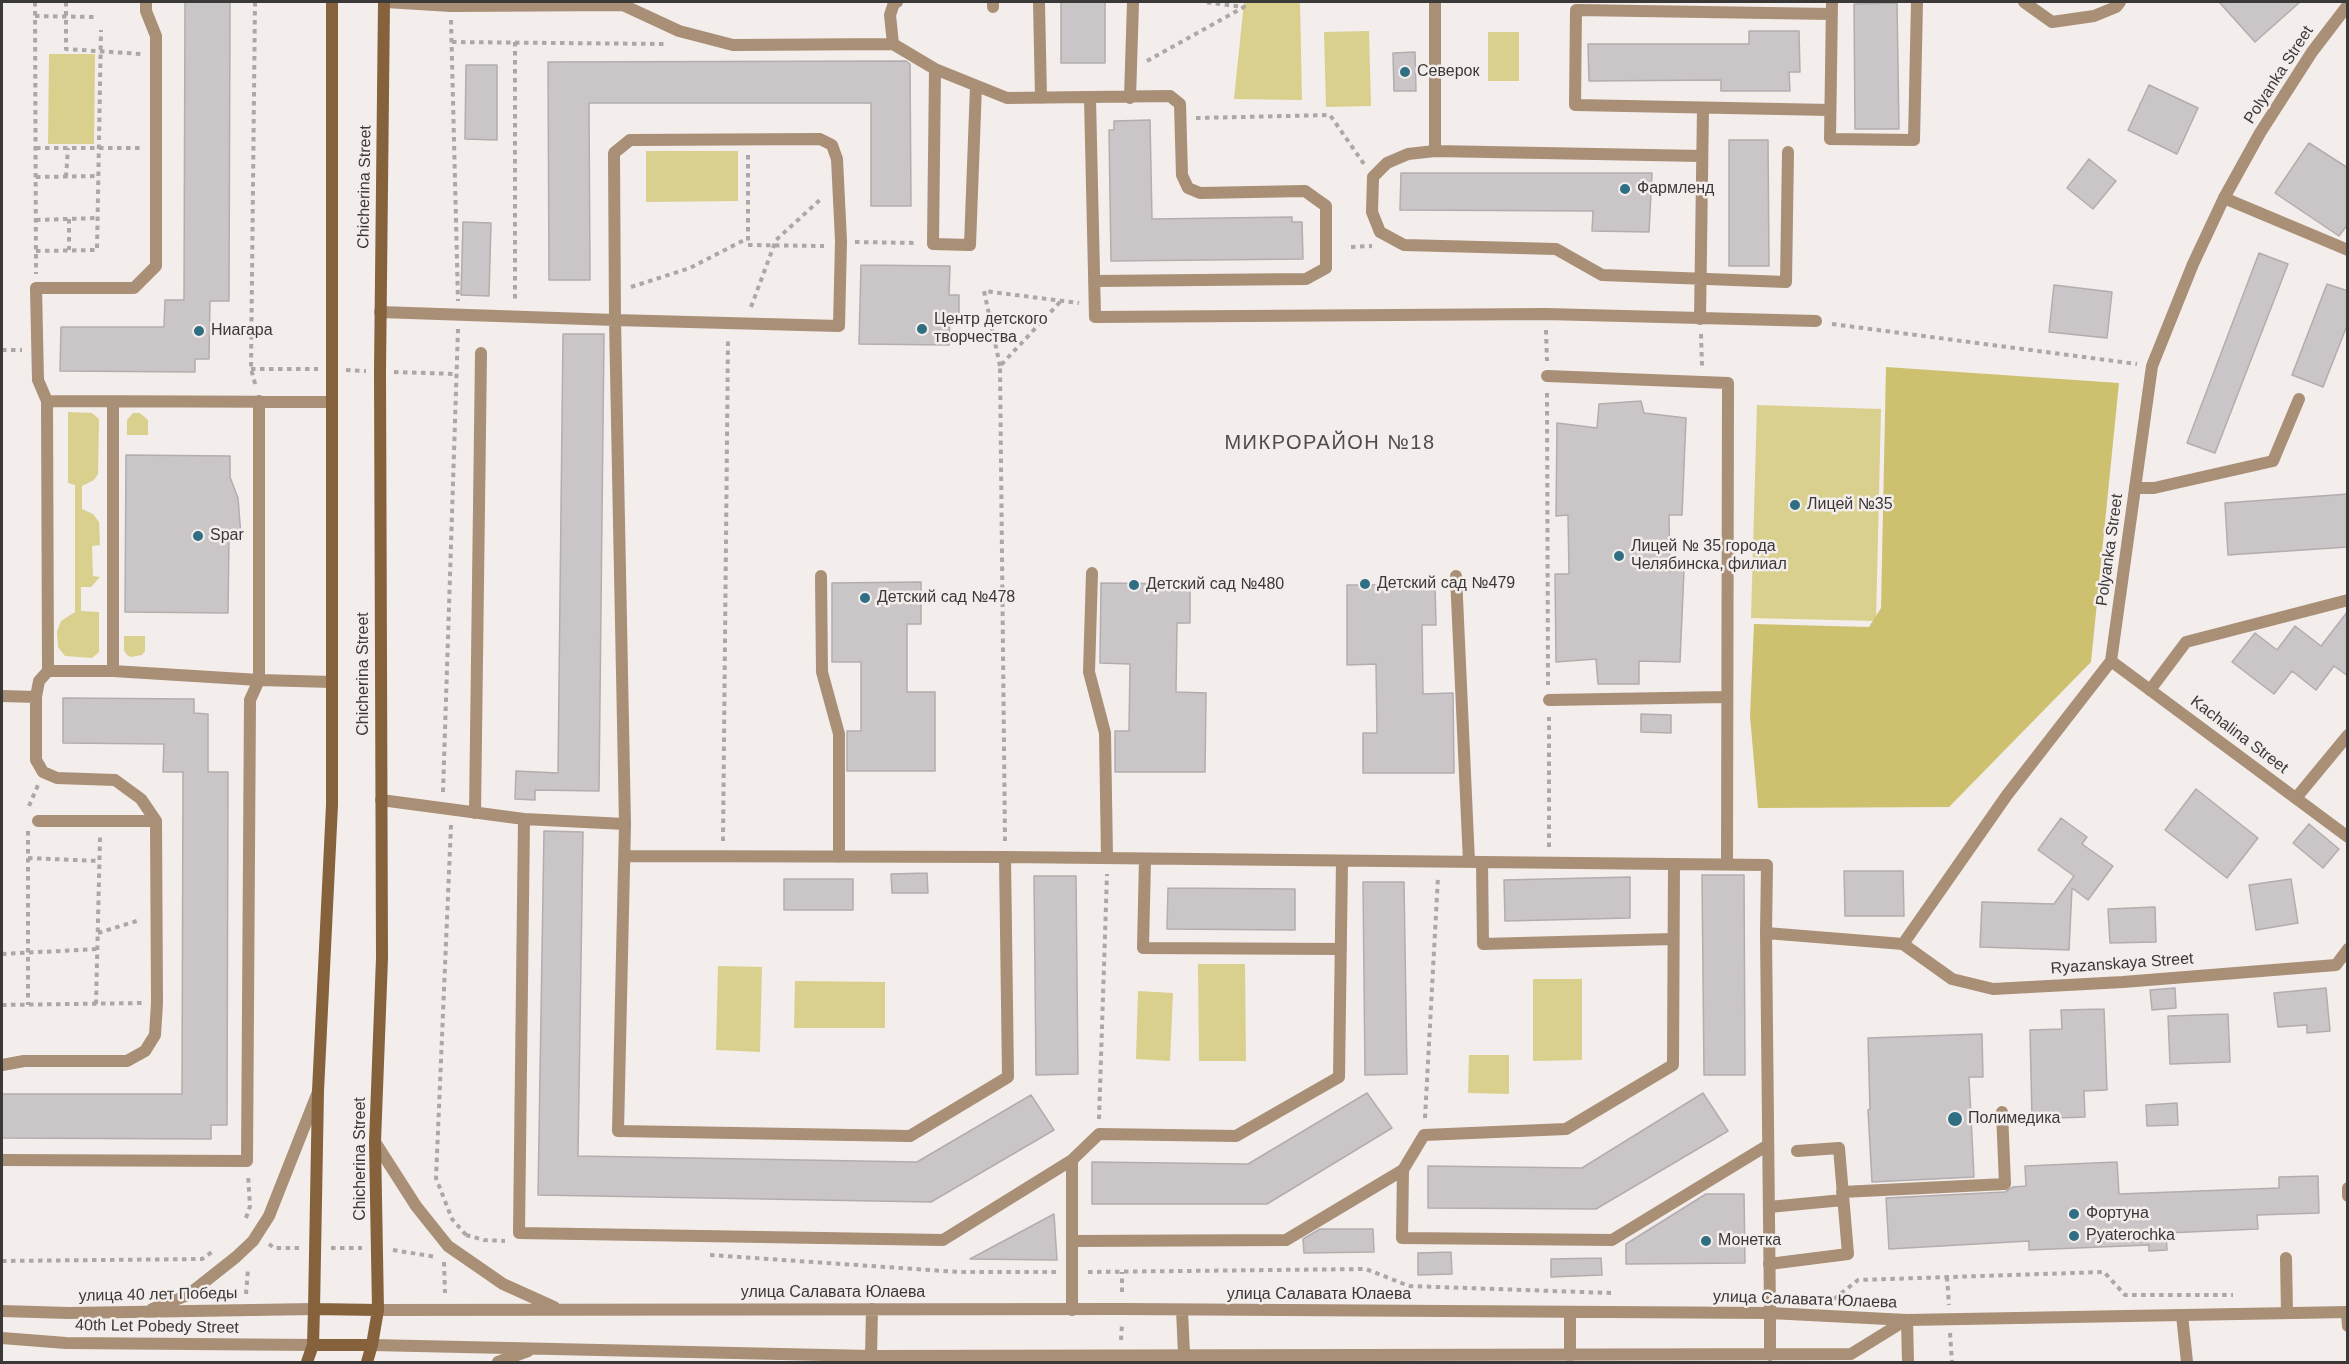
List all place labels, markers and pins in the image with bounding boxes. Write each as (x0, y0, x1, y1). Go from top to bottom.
place label: Северок (1417, 62, 1479, 82)
marker: Северок (1398, 65, 1412, 79)
place label: Фармленд (1637, 179, 1714, 199)
marker: Фармленд (1618, 182, 1632, 196)
place label: Центр детского творчества (934, 310, 1048, 348)
place label: Ниагара (211, 321, 273, 341)
marker: Центр детского творчества (915, 322, 929, 336)
marker: Ниагара (192, 324, 206, 338)
place label: Лицей №35 (1807, 495, 1893, 515)
marker: Лицей №35 (1788, 498, 1802, 512)
place label: Spar (210, 526, 244, 546)
marker: Spar (191, 529, 205, 543)
place label: Лицей № 35 города Челябинска, филиал (1631, 537, 1787, 575)
marker: Лицей № 35 города Челябинска, филиал (1612, 549, 1626, 563)
place label: Детский сад №479 (1377, 574, 1515, 594)
place label: Детский сад №480 (1146, 575, 1284, 595)
marker: Детский сад №479 (1358, 577, 1372, 591)
marker: Детский сад №480 (1127, 578, 1141, 592)
place label: Детский сад №478 (877, 588, 1015, 608)
marker: Детский сад №478 (858, 591, 872, 605)
place label: Полимедика (1968, 1109, 2060, 1129)
marker: Полимедика (1946, 1110, 1964, 1128)
place label: Фортуна (2086, 1204, 2149, 1224)
marker: Фортуна (2067, 1207, 2081, 1221)
place label: Pyaterochka (2086, 1226, 2175, 1246)
marker: Pyaterochka (2067, 1229, 2081, 1243)
place label: Монетка (1718, 1231, 1781, 1251)
marker: Монетка (1699, 1234, 1713, 1248)

